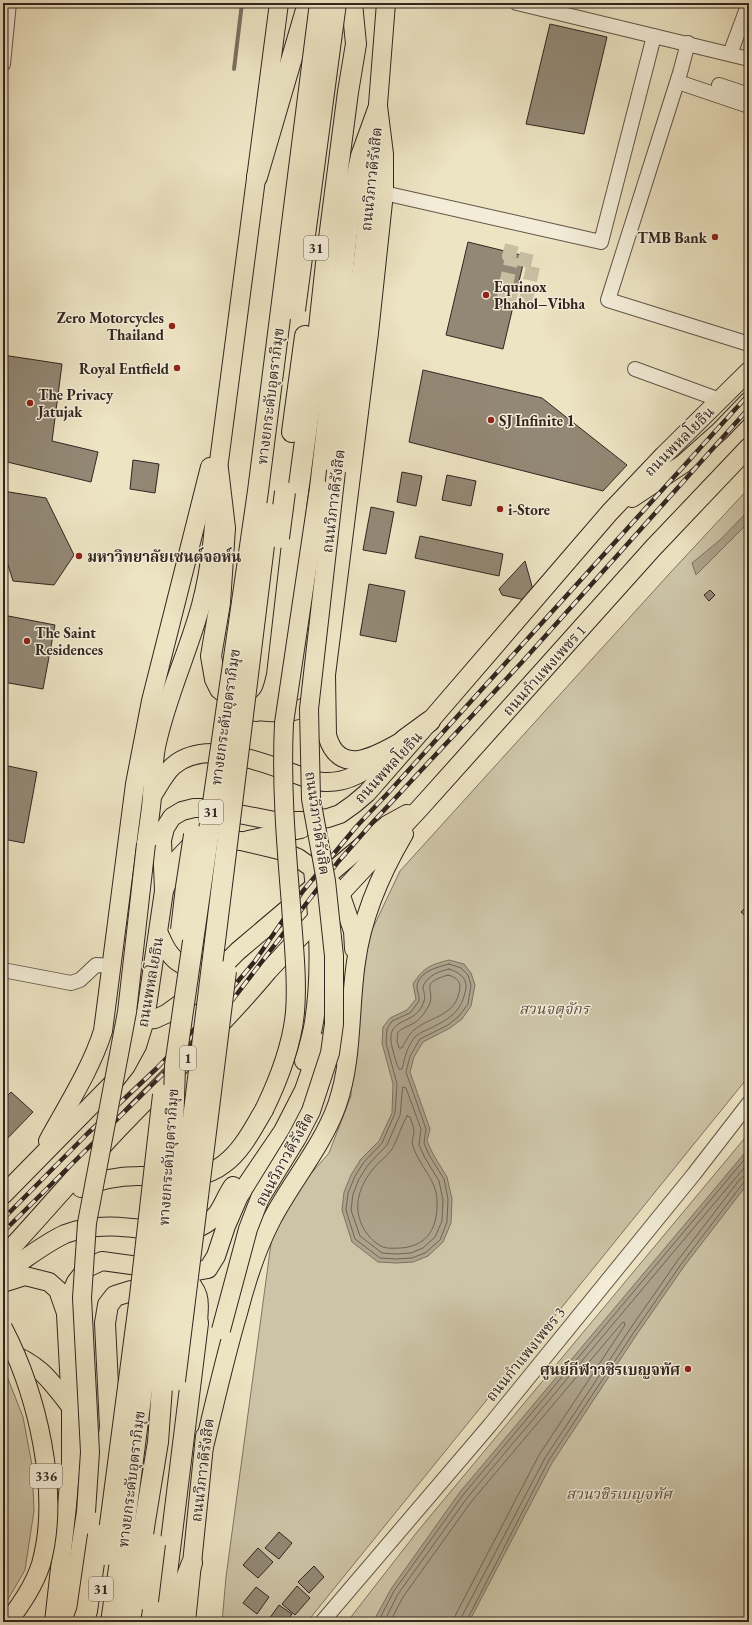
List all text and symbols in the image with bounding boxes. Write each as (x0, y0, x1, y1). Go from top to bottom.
street label: ถนนวิภาวดีรังสิต (356, 126, 386, 232)
place label: TMB Bank (637, 228, 708, 247)
marker: TMB Bank (710, 232, 720, 242)
road number: 31 (304, 236, 328, 260)
place label: Equinox Phahol–Vibha (494, 277, 585, 313)
marker: Equinox Phahol–Vibha (481, 290, 491, 300)
place label: Zero Motorcycles Thailand (57, 308, 165, 344)
marker: Zero Motorcycles Thailand (167, 321, 177, 331)
street label: ทางยกระดับอุตราภิมุข (252, 327, 290, 466)
place label: Royal Entfield (79, 359, 170, 378)
marker: Royal Entfield (172, 363, 182, 373)
place label: The Privacy Jatujak (36, 385, 114, 421)
marker: The Privacy Jatujak (25, 398, 35, 408)
street label: ถนนพหลโยธิน (639, 401, 718, 480)
place label: SJ Infinite 1 (499, 411, 575, 430)
marker: SJ Infinite 1 (486, 415, 496, 425)
street label: ถนนวิภาวดีรังสิต (317, 448, 349, 554)
place label: i-Store (508, 500, 550, 519)
marker: i-Store (495, 504, 505, 514)
place label: มหาวิทยาลัยเซนต์จอห์น (87, 547, 241, 566)
marker: มหาวิทยาลัยเซนต์จอห์น (74, 551, 84, 561)
street label: ถนนกำแพงเพชร 1 (498, 621, 590, 719)
place label: The Saint Residences (35, 623, 103, 659)
marker: The Saint Residences (22, 636, 32, 646)
street label: ทางยกระดับอุตราภิมุข (206, 648, 246, 787)
street label: ถนนพหลโยธิน (349, 726, 426, 807)
street label: ถนนวิภาวดีรังสิต (301, 770, 335, 876)
road number: 31 (199, 800, 223, 824)
street label: ถนนพหลโยธิน (132, 935, 167, 1029)
park label: สวนจตุจักร (519, 999, 591, 1019)
road number: 1 (180, 1046, 196, 1070)
street label: ทางยกระดับอุตราภิมุข (154, 1088, 184, 1226)
street label: ถนนวิภาวดีรังสิต (250, 1109, 318, 1209)
street label: ถนนกำแพงเพชร 3 (481, 1303, 569, 1405)
place label: ศูนย์กีฬาวชิรเบญจทัศ (540, 1360, 680, 1380)
marker: ศูนย์กีฬาวชิรเบญจทัศ (683, 1364, 693, 1374)
street label: ทางยกระดับอุตราภิมุข (113, 1410, 151, 1549)
street label: ถนนวิภาวดีรังสิต (186, 1417, 218, 1523)
road number: 336 (30, 1464, 62, 1488)
park label: สวนวชิรเบญจทัศ (566, 1484, 674, 1503)
road number: 31 (89, 1577, 113, 1601)

